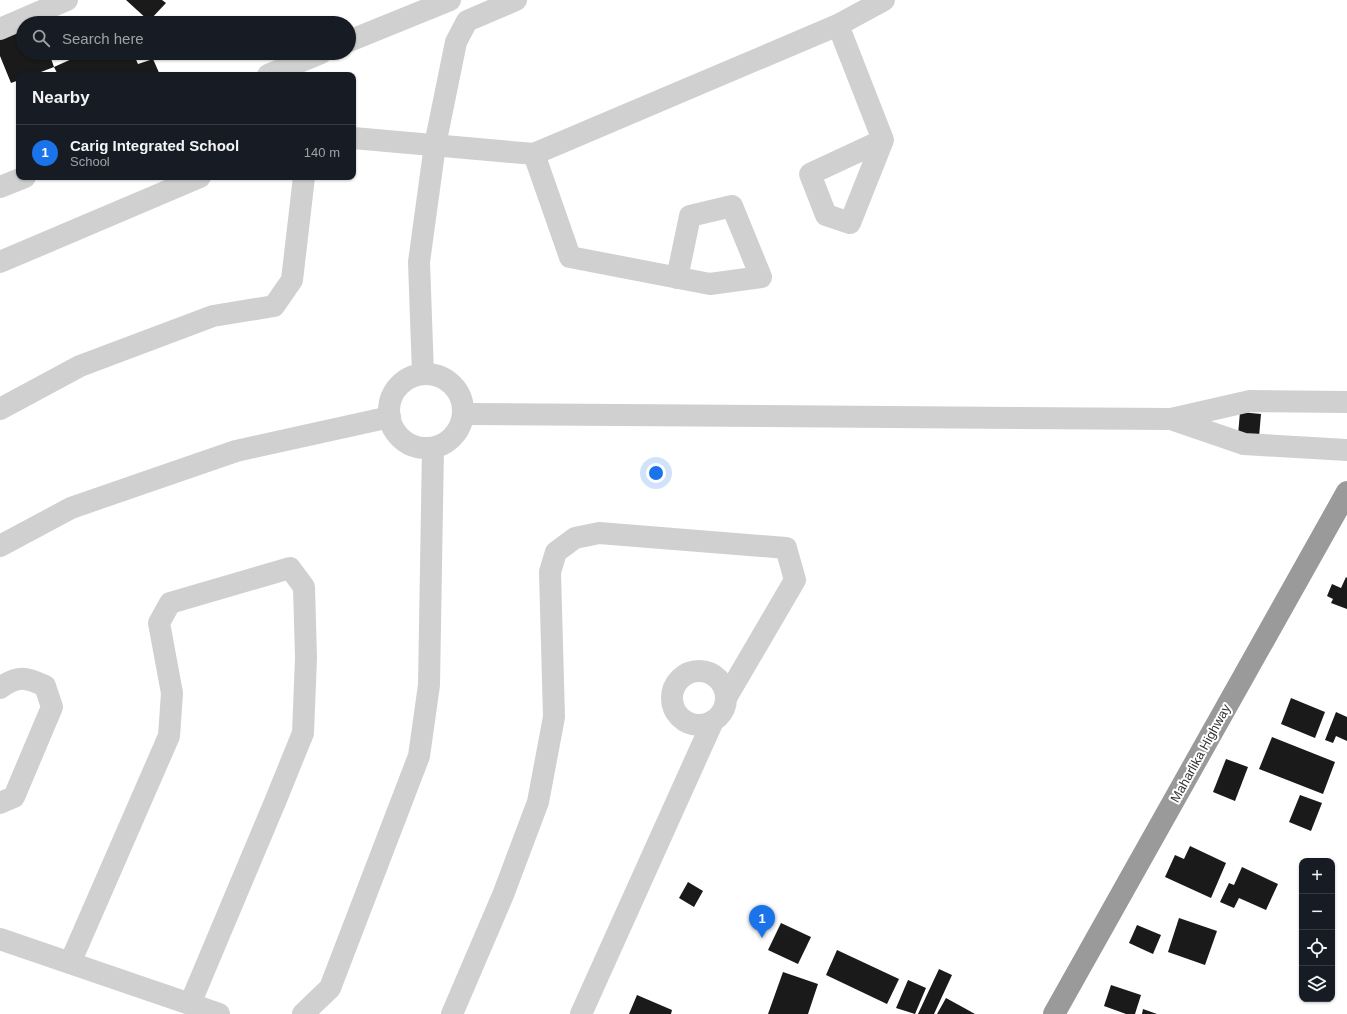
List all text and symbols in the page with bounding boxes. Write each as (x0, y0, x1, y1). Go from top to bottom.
search box (16, 16, 356, 60)
icon: search (30, 27, 52, 49)
text: Search here (62, 30, 144, 47)
text: Nearby (32, 88, 90, 107)
text: Carig Integrated School (70, 137, 239, 154)
text: 1 (41, 145, 49, 160)
text: 140 m (304, 145, 340, 160)
text: School (70, 154, 110, 169)
your location (646, 463, 666, 483)
street label: Maharlika Highway (1167, 701, 1234, 805)
map controls (1299, 858, 1335, 1002)
button: + (1299, 858, 1335, 894)
button: − (1299, 894, 1335, 930)
pin: 1 (749, 905, 775, 938)
button: locate (1299, 930, 1335, 966)
button: layers (1299, 966, 1335, 1002)

